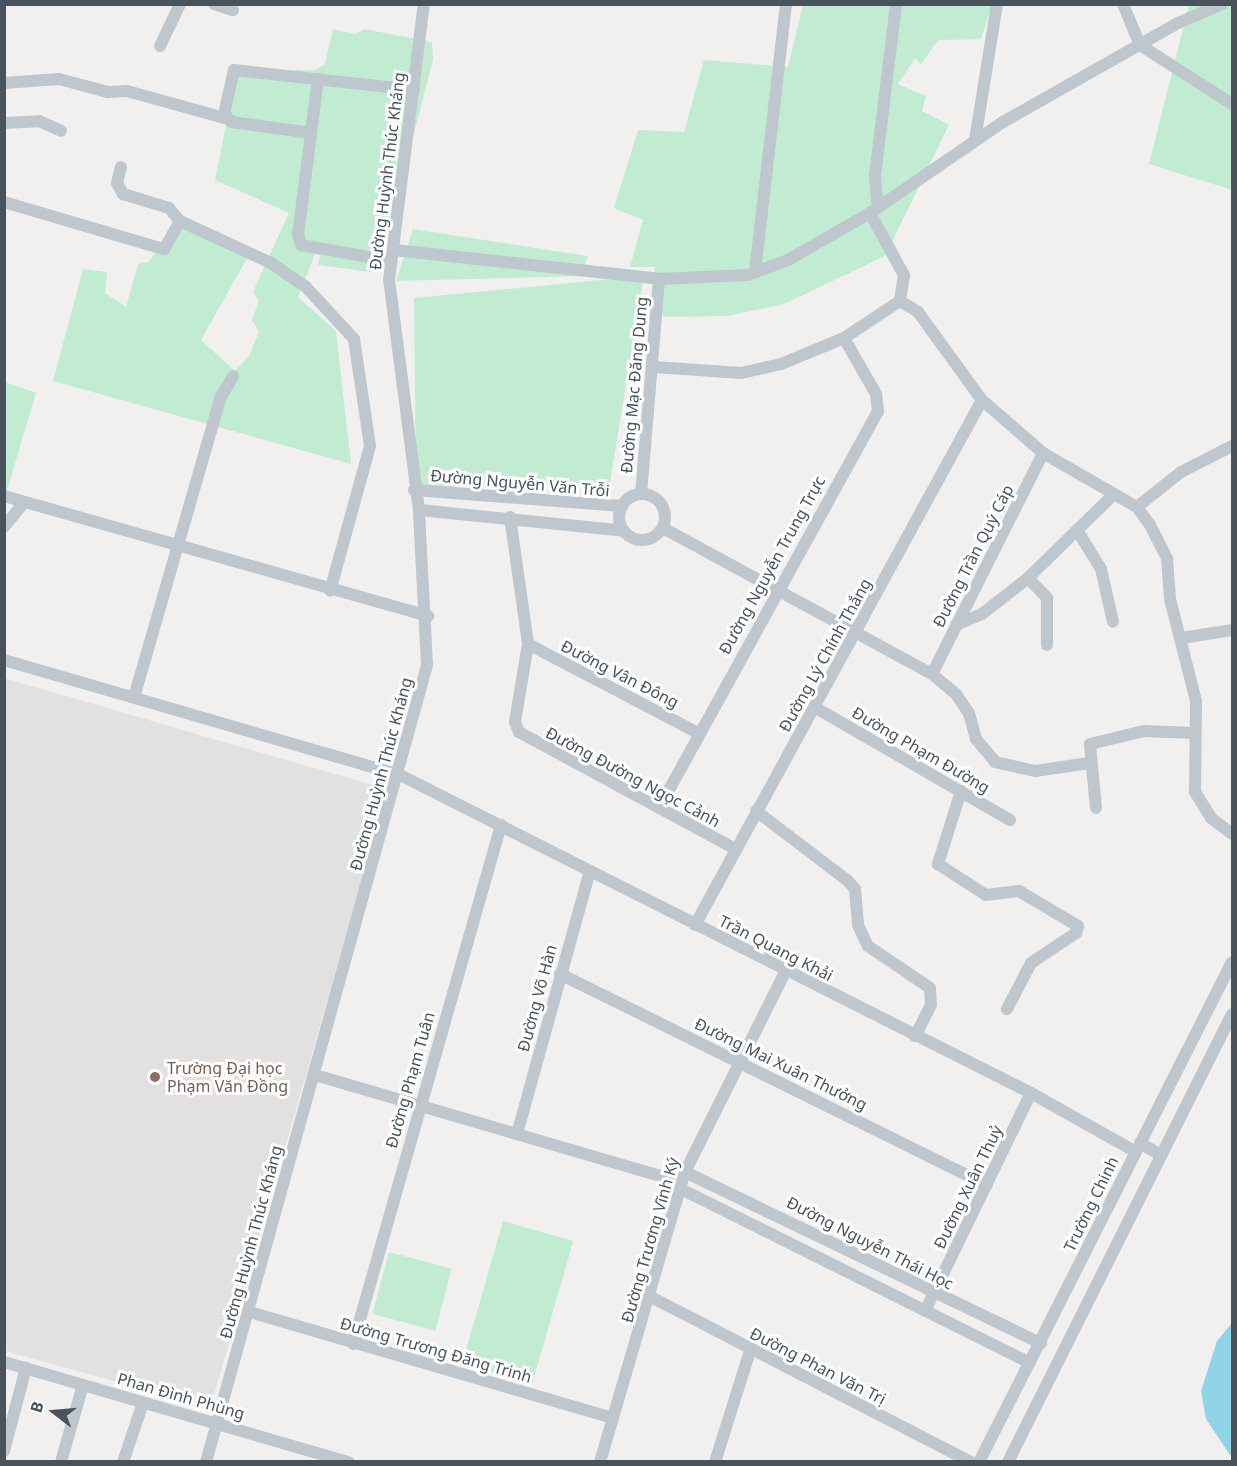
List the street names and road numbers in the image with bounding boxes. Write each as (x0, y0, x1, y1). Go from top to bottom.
street label: Đường Huỳnh Thúc Kháng (365, 71, 409, 271)
street label: Đường Mạc Đăng Dung (617, 296, 651, 474)
street label: Đường Nguyễn Văn Trỗi (430, 466, 610, 500)
street label: Đường Nguyễn Trung Trực (715, 472, 829, 658)
street label: Đường Trần Quý Cáp (929, 482, 1017, 630)
street label: Đường Lý Chính Thắng (775, 575, 875, 735)
street label: Đường Vân Đông (558, 636, 682, 712)
street label: Đường Huỳnh Thúc Kháng (346, 675, 416, 873)
street label: Đường Phạm Đường (849, 703, 993, 797)
street label: Đường Đường Ngọc Cảnh (542, 723, 724, 831)
street label: Trần Quang Khải (716, 911, 836, 985)
street label: Đường Võ Hàn (513, 942, 561, 1054)
street label: Đường Phạm Tuân (381, 1010, 439, 1150)
street label: Đường Mai Xuân Thưởng (692, 1014, 870, 1114)
street label: Đường Xuân Thuỷ (930, 1122, 1006, 1252)
street label: Đường Huỳnh Thúc Kháng (216, 1143, 286, 1341)
street label: Trường Chinh (1060, 1153, 1122, 1255)
street label: Đường Trương Vĩnh Ký (617, 1155, 683, 1325)
street label: Đường Nguyễn Thái Học (783, 1193, 957, 1293)
street label: Đường Trương Đăng Trinh (338, 1313, 534, 1387)
street label: Đường Phan Văn Trị (747, 1323, 889, 1409)
street label: Phan Đình Phùng (115, 1369, 247, 1423)

